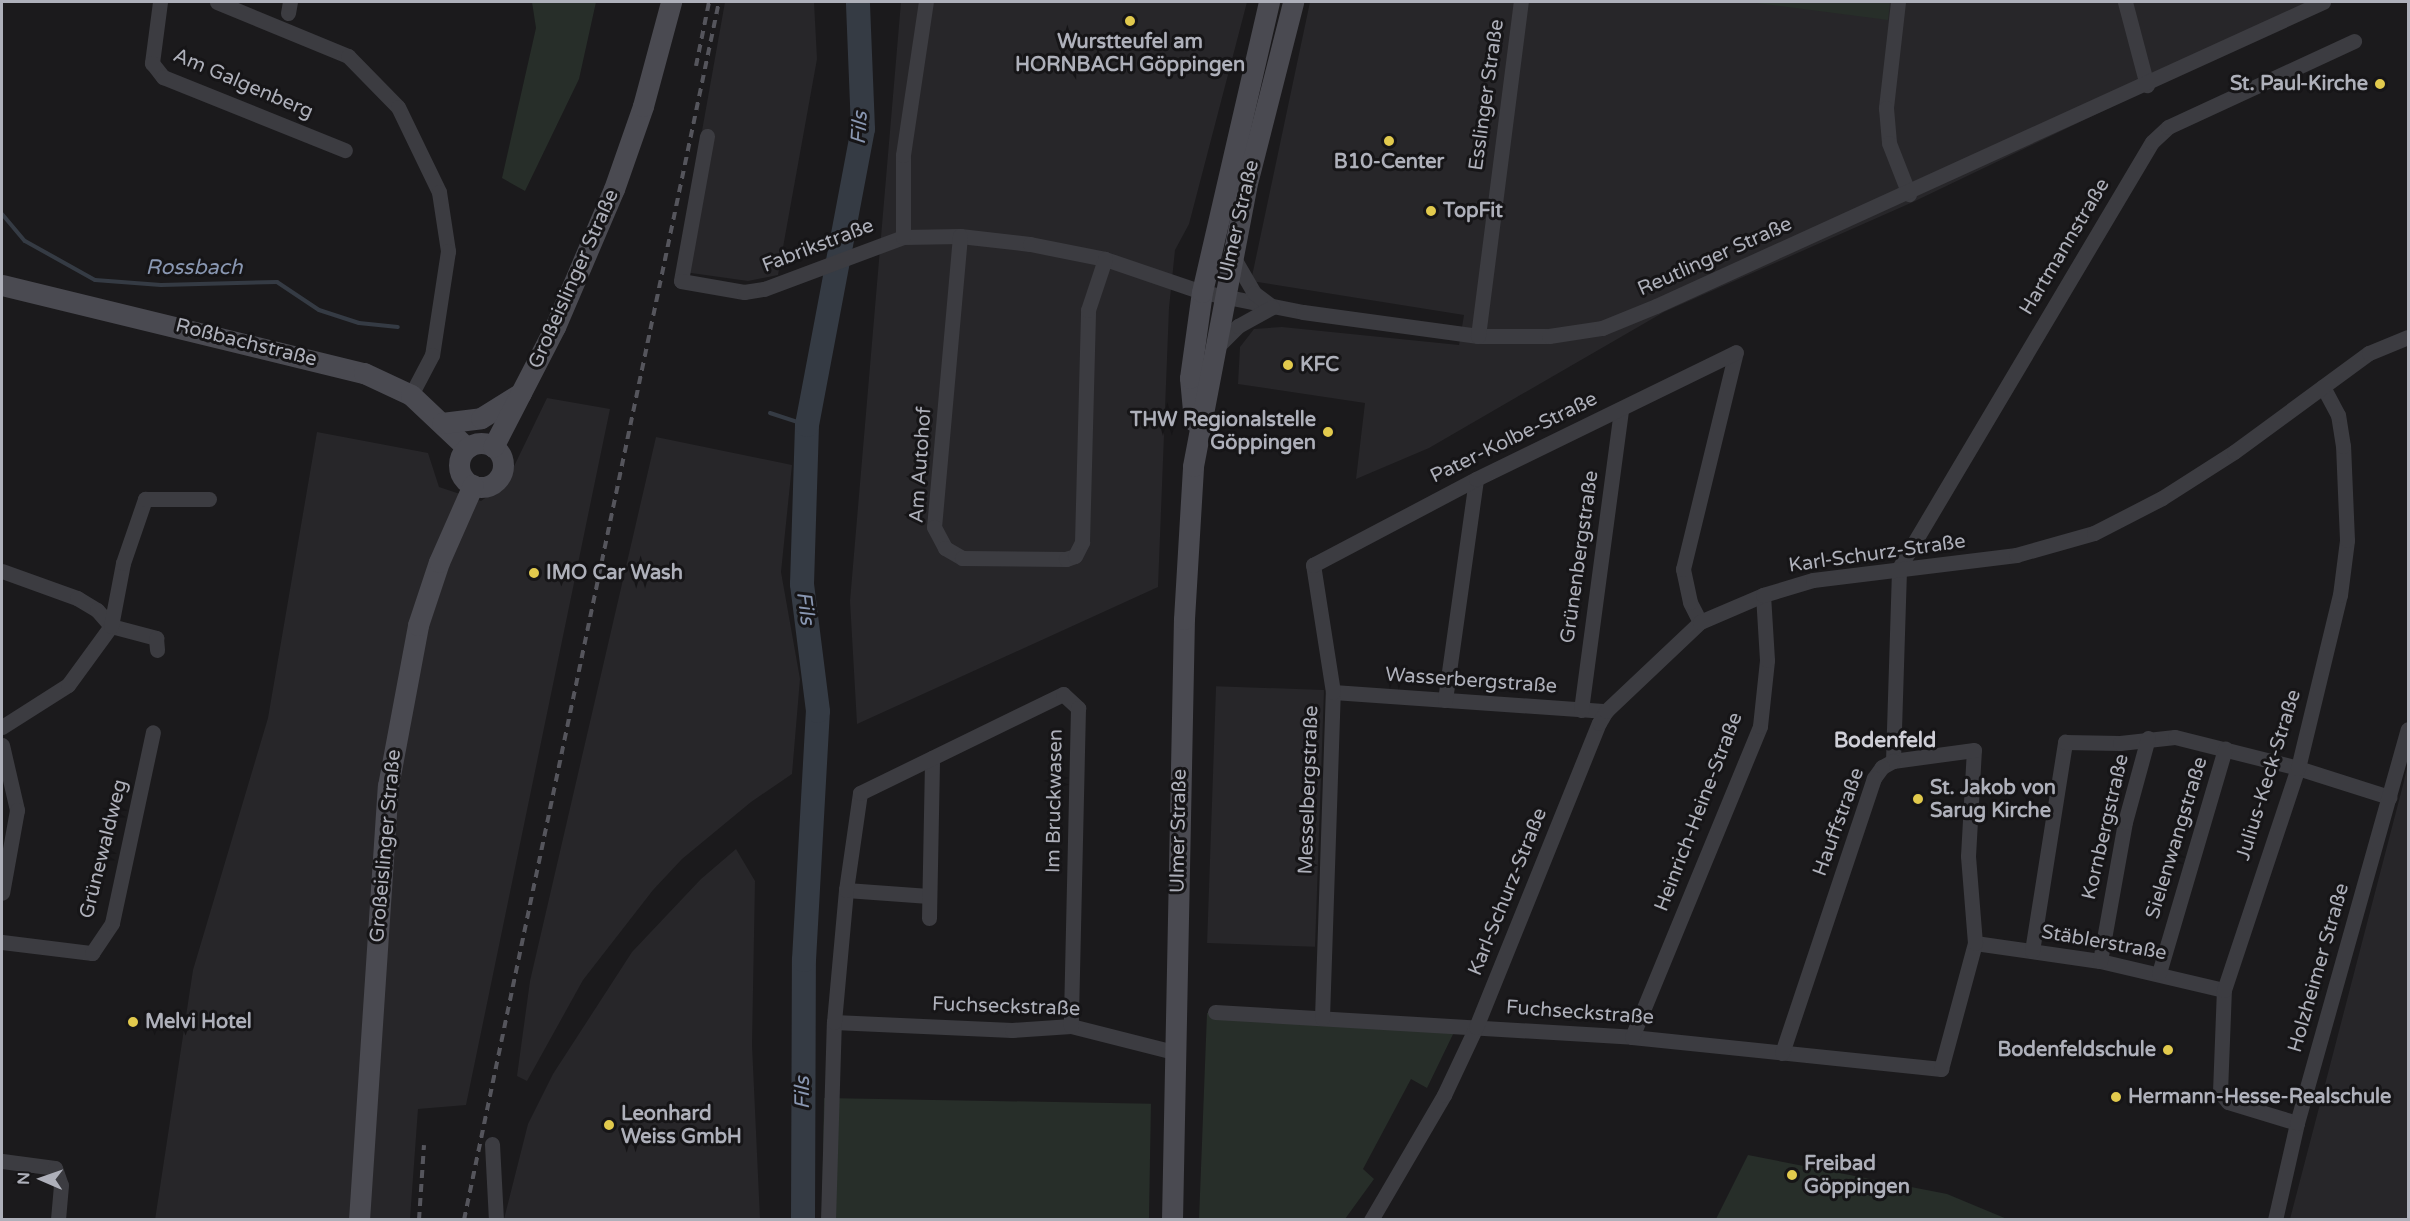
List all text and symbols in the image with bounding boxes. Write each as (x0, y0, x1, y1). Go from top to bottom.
marker: Wurstteufel am HORNBACH Göppingen (1123, 14, 1137, 28)
street label: Esslinger Straße (1464, 18, 1510, 172)
place label: Wurstteufel am HORNBACH Göppingen (1015, 30, 1245, 77)
street label: Am Galgenberg (169, 44, 317, 124)
place label: St. Paul-Kirche (2230, 72, 2368, 96)
marker: St. Paul-Kirche (2373, 77, 2387, 91)
water label: Fils (846, 111, 874, 145)
marker: B10-Center (1382, 134, 1396, 148)
place label: B10-Center (1334, 150, 1444, 174)
street label: Ulmer Straße (1213, 158, 1265, 284)
street label: Hartmannstraße (2015, 174, 2115, 320)
street label: Großeislinger Straße (524, 186, 624, 372)
place label: TopFit (1443, 199, 1503, 223)
marker: TopFit (1424, 204, 1438, 218)
street label: Reutlinger Straße (1634, 212, 1796, 302)
street label: Fabrikstraße (759, 214, 877, 278)
water label: Rossbach (146, 255, 242, 281)
street label: Roßbachstraße (173, 314, 319, 372)
place label: KFC (1300, 353, 1339, 377)
marker: KFC (1281, 358, 1295, 372)
street label: Pater-Kolbe-Straße (1427, 387, 1601, 489)
street label: Am Autohof (905, 406, 937, 524)
place label: THW Regionalstelle Göppingen (1130, 408, 1316, 455)
marker: THW Regionalstelle Göppingen (1321, 425, 1335, 439)
street label: Grünenbergstraße (1556, 469, 1604, 645)
street label: Karl-Schurz-Straße (1787, 530, 1967, 578)
place label: IMO Car Wash (546, 561, 683, 585)
marker: IMO Car Wash (527, 566, 541, 580)
water label: Fils (790, 590, 820, 626)
street label: Wasserbergstraße (1384, 663, 1558, 699)
street label: Julius-Keck-Straße (2232, 687, 2306, 863)
street label: Messelbergstraße (1294, 705, 1324, 875)
street label: Heinrich-Heine-Straße (1650, 709, 1748, 915)
district label: Bodenfeld (1834, 728, 1936, 754)
street label: Im Bruckwasen (1042, 729, 1068, 873)
street label: Großeislinger Straße (366, 749, 406, 943)
street label: Kornbergstraße (2078, 752, 2134, 902)
street label: Sielenwangstraße (2141, 754, 2213, 922)
street label: Hauffstraße (1808, 765, 1870, 879)
street label: Ulmer Straße (1166, 769, 1192, 893)
place label: St. Jakob von Sarug Kirche (1930, 776, 2056, 823)
street label: Grünewaldweg (75, 777, 133, 921)
marker: St. Jakob von Sarug Kirche (1911, 792, 1925, 806)
street label: Karl-Schurz-Straße (1463, 805, 1553, 979)
street label: Holzheimer Straße (2283, 881, 2355, 1055)
street label: Stäblerstraße (2039, 920, 2169, 966)
street label: Fuchseckstraße (931, 992, 1081, 1022)
street label: Fuchseckstraße (1505, 996, 1655, 1030)
place label: Melvi Hotel (145, 1010, 252, 1034)
marker: Melvi Hotel (126, 1015, 140, 1029)
place label: Bodenfeldschule (1997, 1038, 2156, 1062)
marker: Bodenfeldschule (2161, 1043, 2175, 1057)
water label: Fils (790, 1076, 816, 1110)
place label: Hermann-Hesse-Realschule (2128, 1085, 2391, 1109)
marker: Hermann-Hesse-Realschule (2109, 1090, 2123, 1104)
place label: Leonhard Weiss GmbH (621, 1102, 742, 1149)
marker: Leonhard Weiss GmbH (602, 1118, 616, 1132)
north arrow (12, 1149, 72, 1209)
place label: Freibad Göppingen (1804, 1152, 1910, 1199)
marker: Freibad Göppingen (1785, 1168, 1799, 1182)
text: N (14, 1172, 34, 1185)

